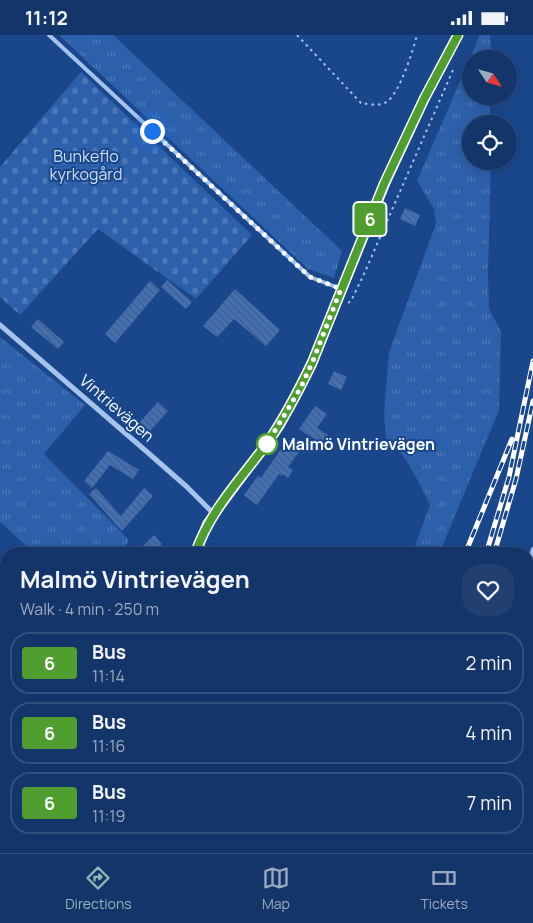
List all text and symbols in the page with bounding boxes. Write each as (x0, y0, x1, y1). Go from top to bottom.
text: 11:12 (25, 5, 68, 31)
north arrow (462, 50, 518, 105)
map controls (462, 50, 517, 170)
button: locate (462, 115, 517, 170)
your location (140, 119, 165, 144)
park label: Bunkeflo kyrkogård (50, 145, 122, 185)
line badge: 6 (354, 203, 386, 235)
text: 6 (364, 207, 376, 231)
street label: Vintrievägen (75, 369, 159, 447)
marker: Malmö Vintrievägen (256, 433, 278, 455)
place label: Malmö Vintrievägen (282, 433, 435, 455)
text: Malmö Vintrievägen (20, 562, 250, 595)
button: heart (462, 564, 514, 616)
text: Walk · 4 min · 250 m (20, 598, 159, 620)
text: Bus (92, 639, 126, 665)
text: 2 min (466, 650, 512, 676)
text: 6 (44, 651, 55, 675)
text: 11:14 (92, 665, 125, 687)
text: Bus (92, 709, 126, 735)
text: 4 min (465, 720, 512, 746)
text: 6 (44, 721, 55, 745)
text: 11:16 (92, 735, 125, 757)
text: Bus (92, 779, 126, 805)
text: 7 min (467, 790, 512, 816)
text: 6 (44, 791, 55, 815)
text: 11:19 (92, 805, 125, 827)
tab: Directions (65, 864, 132, 913)
tab: Map (262, 864, 290, 913)
tab: Tickets (420, 864, 468, 913)

